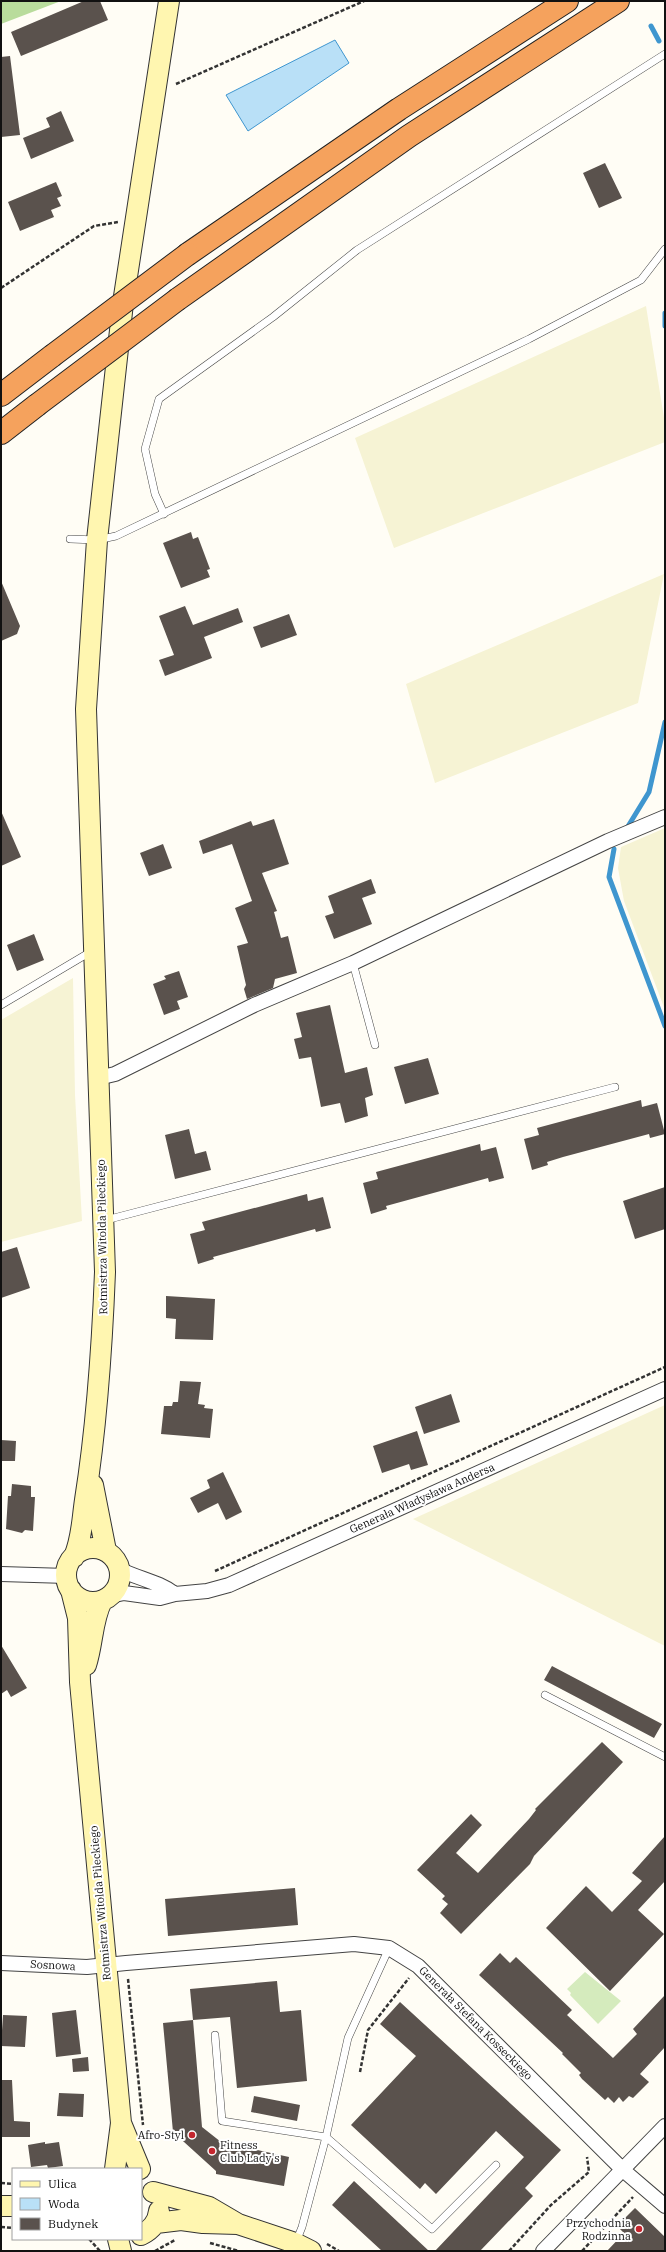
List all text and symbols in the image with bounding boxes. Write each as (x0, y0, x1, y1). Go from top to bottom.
street label: Rotmistrza Witolda Pileckiego (94, 1159, 110, 1315)
street label: Generała Władysława Andersa (347, 1460, 497, 1536)
street label: Rotmistrza Witolda Pileckiego (86, 1825, 114, 1981)
street label: Sosnowa (30, 1957, 76, 1973)
street label: Generała Stefana Kosseckiego (416, 1963, 536, 2083)
place label: Afro-Styl (138, 2128, 184, 2142)
marker: Afro-Styl (187, 2130, 197, 2140)
place label: Fitness Club Lady's (220, 2138, 280, 2165)
marker: Fitness Club Lady's (207, 2146, 217, 2156)
legend (12, 2168, 142, 2240)
text: Ulica (48, 2176, 77, 2191)
text: Woda (48, 2196, 80, 2211)
text: Budynek (48, 2216, 98, 2231)
place label: Przychodnia Rodzinna (566, 2216, 631, 2243)
marker: Przychodnia Rodzinna (634, 2224, 644, 2234)

